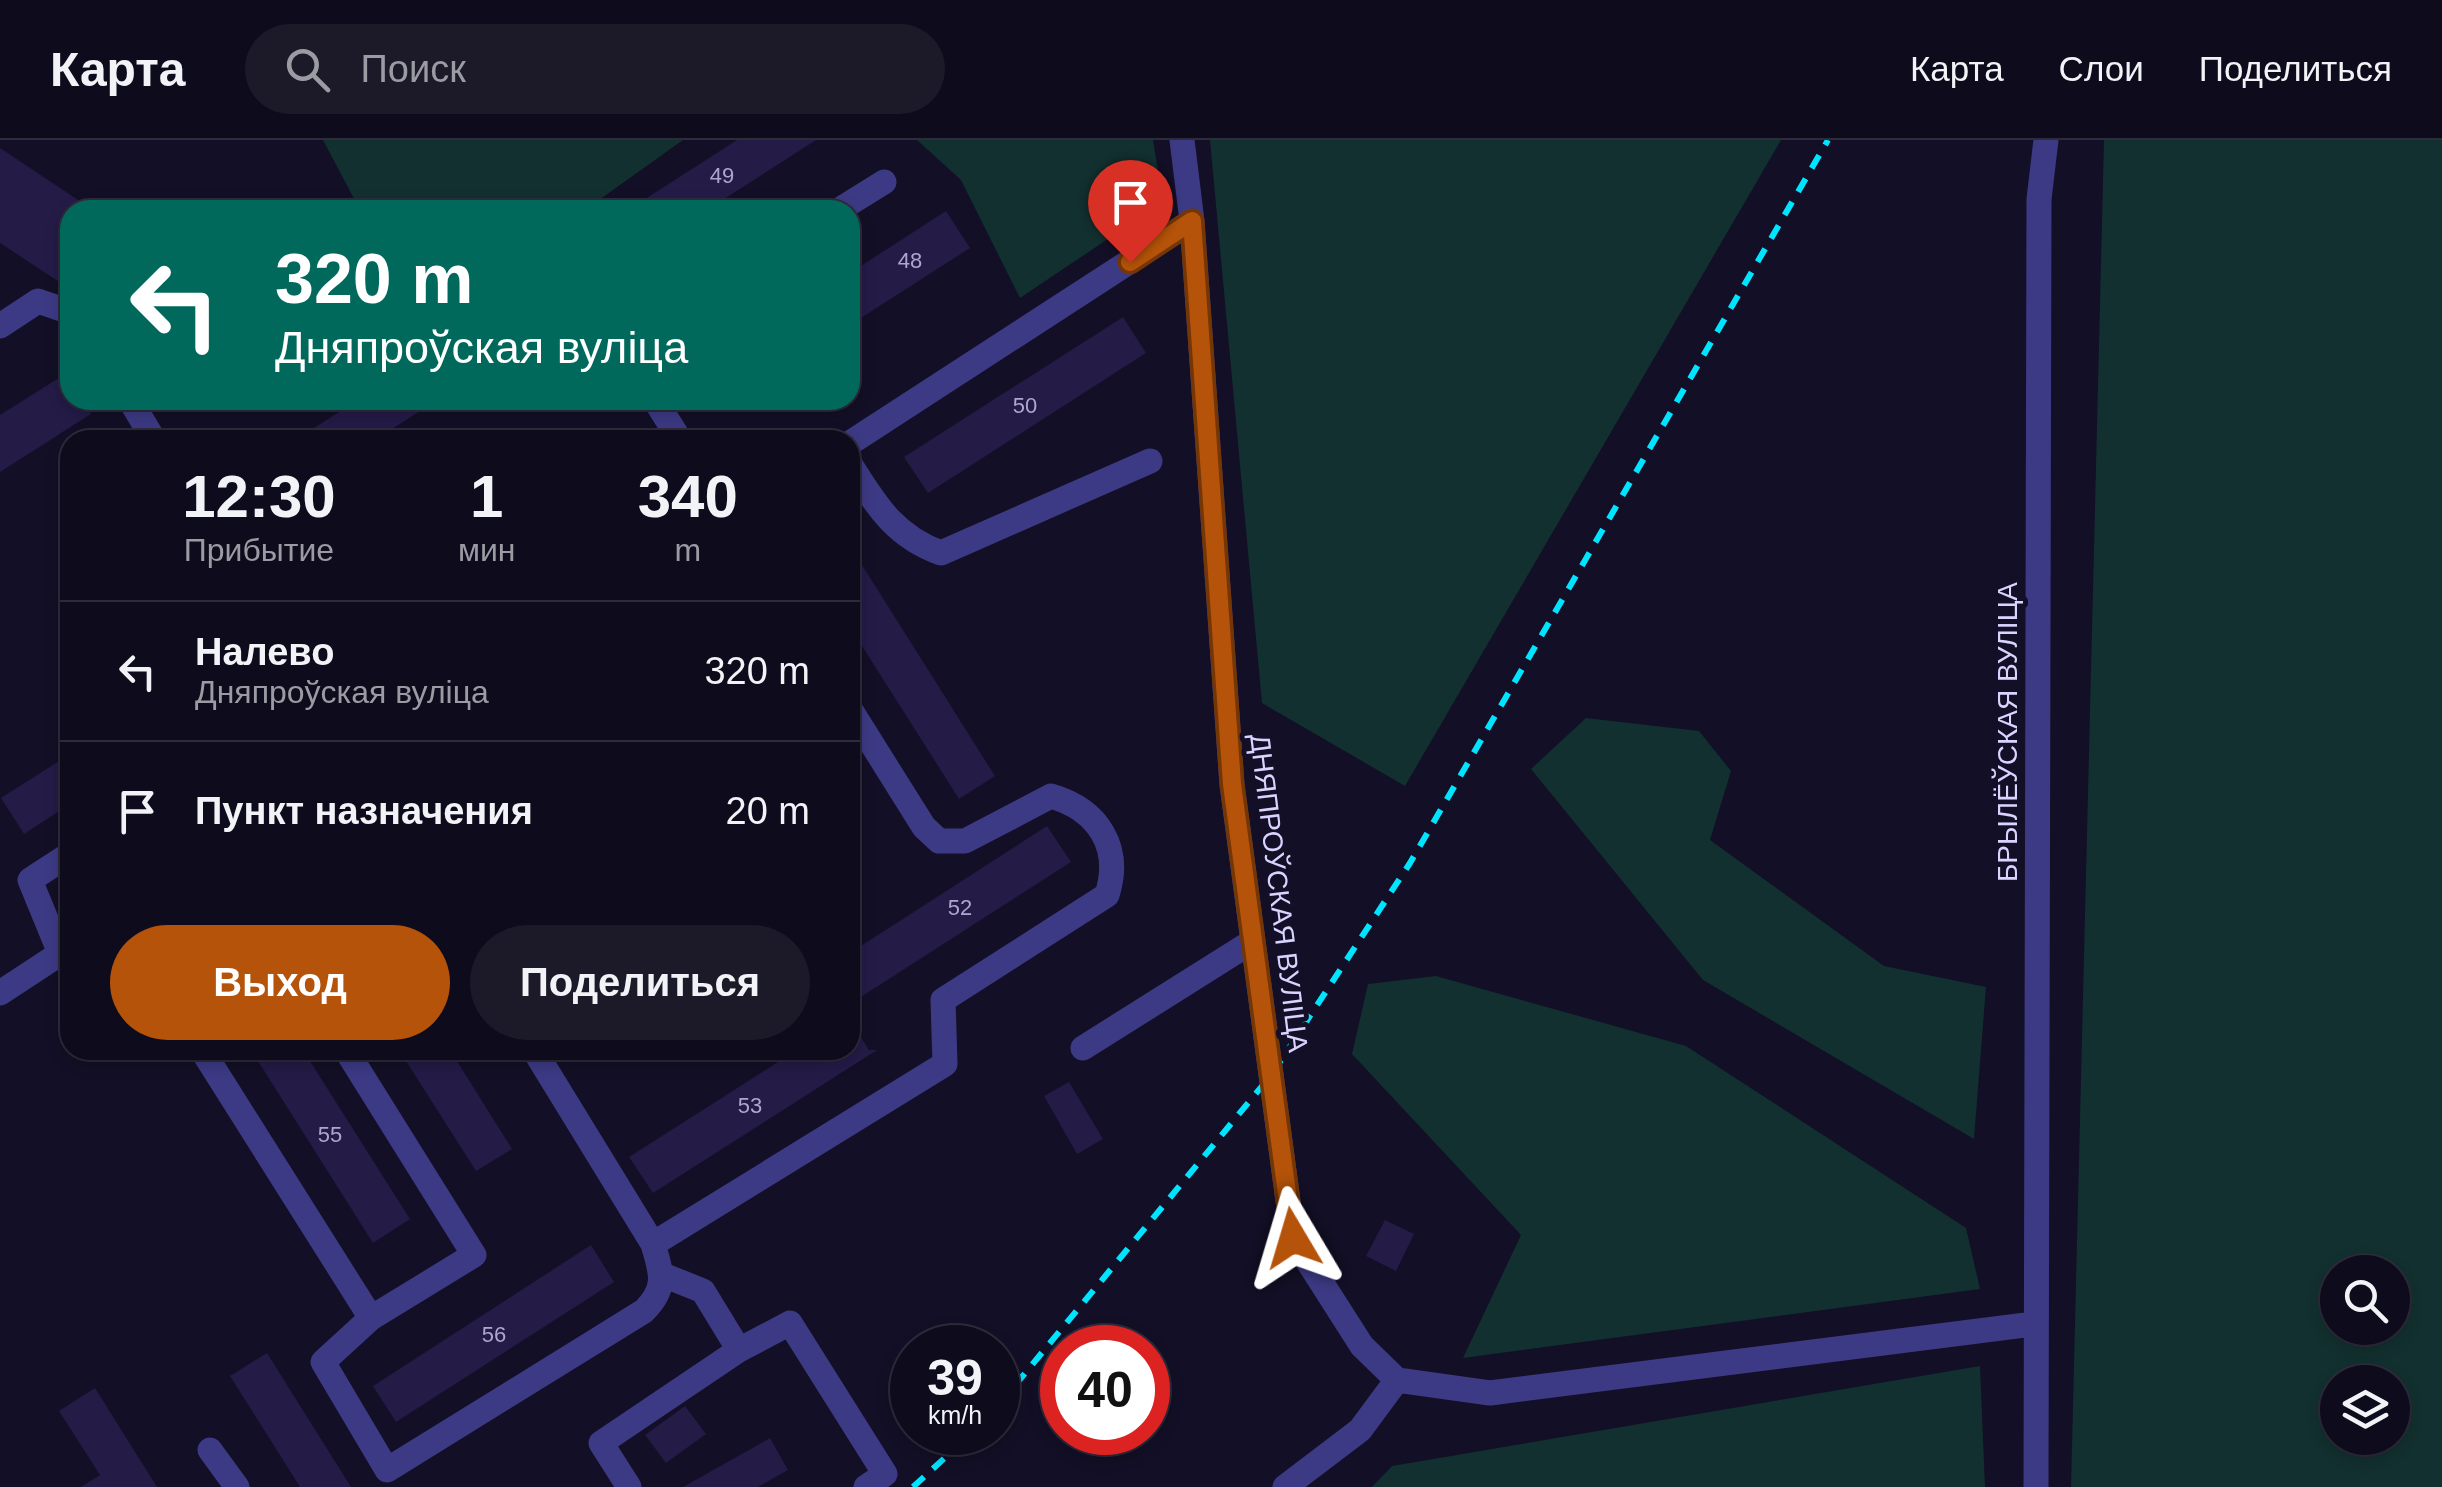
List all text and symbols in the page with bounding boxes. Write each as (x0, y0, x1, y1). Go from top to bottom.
search box (245, 24, 945, 114)
icon: search (280, 42, 335, 97)
text: Карта (50, 43, 185, 96)
text: Поиск (360, 48, 466, 90)
text: Карта (1910, 49, 2004, 88)
text: Слои (2059, 49, 2144, 88)
text: Поделиться (2199, 49, 2392, 88)
pin (1088, 160, 1173, 263)
house number: 49 (710, 163, 734, 188)
icon: arrive (1103, 175, 1158, 230)
icon: left (110, 240, 240, 370)
text: 320 m (275, 240, 473, 318)
house number: 48 (898, 248, 922, 273)
text: Дняпроўская вуліца (275, 322, 688, 373)
house number: 50 (1013, 393, 1037, 418)
text: 12:30 (182, 463, 336, 530)
text: 1 (470, 463, 503, 530)
text: 340 (638, 463, 738, 530)
text: Прибытие (184, 532, 334, 568)
text: мин (458, 532, 515, 568)
text: m (674, 532, 701, 568)
street label: БРЫЛЁЎСКАЯ ВУЛІЦА (1991, 582, 2023, 882)
text: Налево (195, 631, 334, 673)
icon: left (110, 644, 165, 699)
text: 320 m (704, 650, 810, 692)
text: Дняпроўская вуліца (195, 674, 489, 710)
street label: ДНЯПРОЎСКАЯ ВУЛІЦА (1244, 732, 1315, 1054)
icon: arrive (110, 784, 165, 839)
text: Пункт назначения (195, 790, 533, 832)
text: 20 m (726, 790, 810, 832)
house number: 52 (948, 895, 972, 920)
button: Выход (110, 925, 450, 1040)
button: Поделиться (470, 925, 810, 1040)
house number: 53 (738, 1093, 762, 1118)
house number: 55 (318, 1122, 342, 1147)
position arrow (1241, 1186, 1345, 1290)
map controls (2320, 1255, 2410, 1455)
button: search (2320, 1255, 2410, 1345)
house number: 56 (482, 1322, 506, 1347)
speed limit sign: 40 (1040, 1325, 1170, 1455)
text: 39 (927, 1350, 983, 1406)
button: layers (2320, 1365, 2410, 1455)
text: km/h (928, 1401, 982, 1429)

